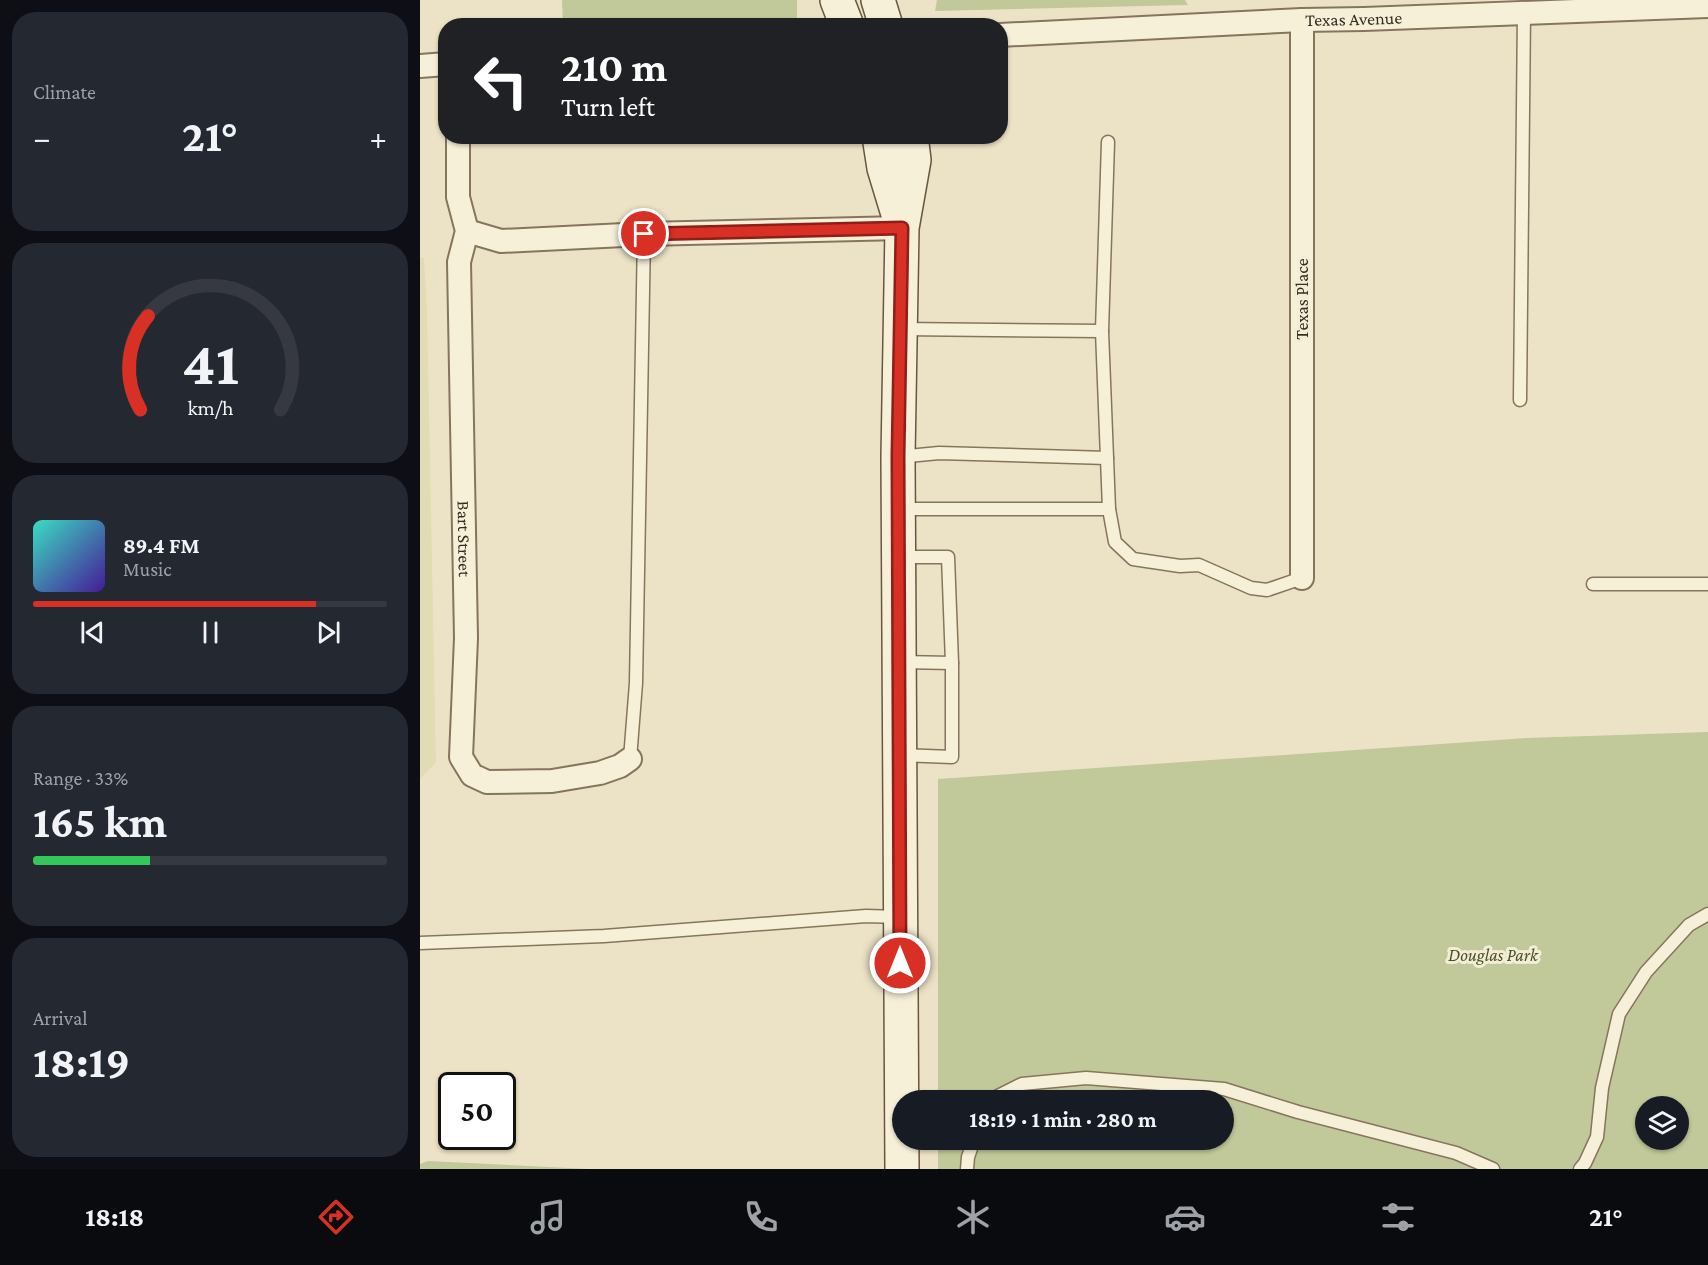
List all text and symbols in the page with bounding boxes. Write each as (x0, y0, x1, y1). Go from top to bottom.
street label: Texas Avenue (1305, 8, 1403, 30)
icon: left (462, 42, 540, 120)
text: 210 m (561, 43, 667, 90)
text: Climate (33, 81, 96, 103)
text: Turn left (561, 92, 655, 122)
text: 21° (182, 111, 238, 161)
text: − (33, 119, 50, 156)
text: + (370, 119, 387, 156)
pin (618, 208, 669, 259)
icon: arrive (627, 217, 660, 250)
street label: Texas Place (1292, 258, 1312, 340)
text: 41 (182, 328, 238, 397)
text: km/h (187, 397, 234, 421)
street label: Bart Street (453, 501, 475, 578)
text: 89.4 FM (123, 533, 200, 558)
text: Music (123, 558, 172, 580)
icon: previous (76, 616, 109, 649)
icon: pause (194, 616, 227, 649)
icon: next (312, 616, 345, 649)
text: Range · 33% (33, 767, 128, 789)
text: 165 km (33, 797, 167, 847)
position arrow (868, 931, 932, 995)
park label: Douglas Park (1448, 945, 1539, 965)
text: Arrival (33, 1007, 87, 1029)
text: 18:19 (33, 1037, 130, 1087)
speed limit sign: 50 (438, 1072, 516, 1150)
map controls (1635, 1096, 1689, 1150)
button: layers (1635, 1096, 1689, 1150)
text: 18:19 · 1 min · 280 m (969, 1107, 1157, 1132)
icon: directions (315, 1196, 357, 1238)
icon: music (527, 1196, 569, 1238)
icon: phone (740, 1196, 782, 1238)
icon: climate (952, 1196, 994, 1238)
icon: car (1164, 1196, 1206, 1238)
icon: filters (1377, 1196, 1419, 1238)
text: 18:18 (85, 1202, 144, 1232)
text: 21° (1589, 1202, 1623, 1232)

